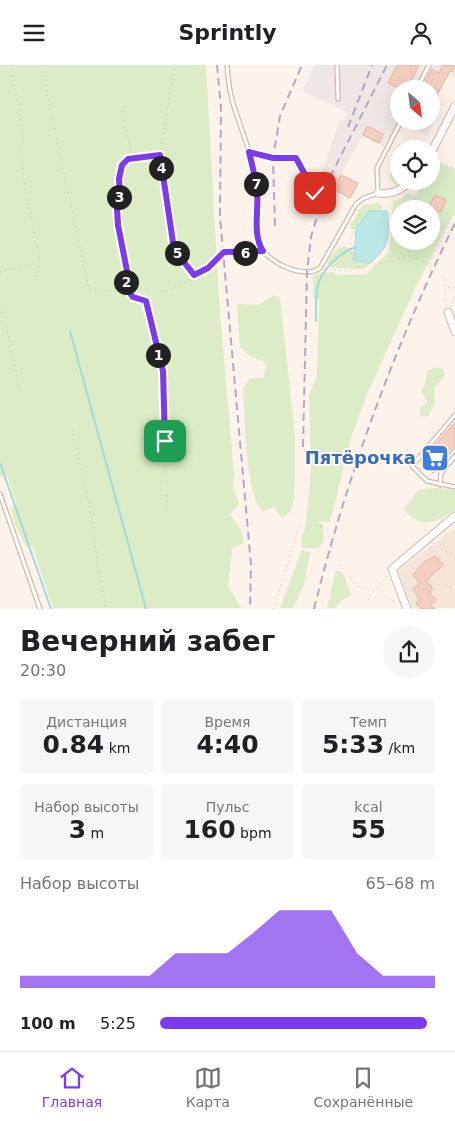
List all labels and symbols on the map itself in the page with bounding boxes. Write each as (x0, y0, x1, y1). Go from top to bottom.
north arrow (390, 80, 440, 130)
pin: 4 (148, 155, 174, 181)
pin: 7 (244, 171, 268, 197)
pin (294, 172, 336, 214)
pin: 3 (106, 185, 132, 209)
pin: 5 (164, 241, 190, 265)
pin: 6 (232, 241, 258, 265)
pin: 2 (114, 269, 138, 295)
pin: 1 (146, 343, 170, 367)
pin (144, 420, 186, 462)
supermarket icon: Пятёрочка (420, 443, 450, 473)
place label: Пятёрочка (305, 447, 416, 468)

